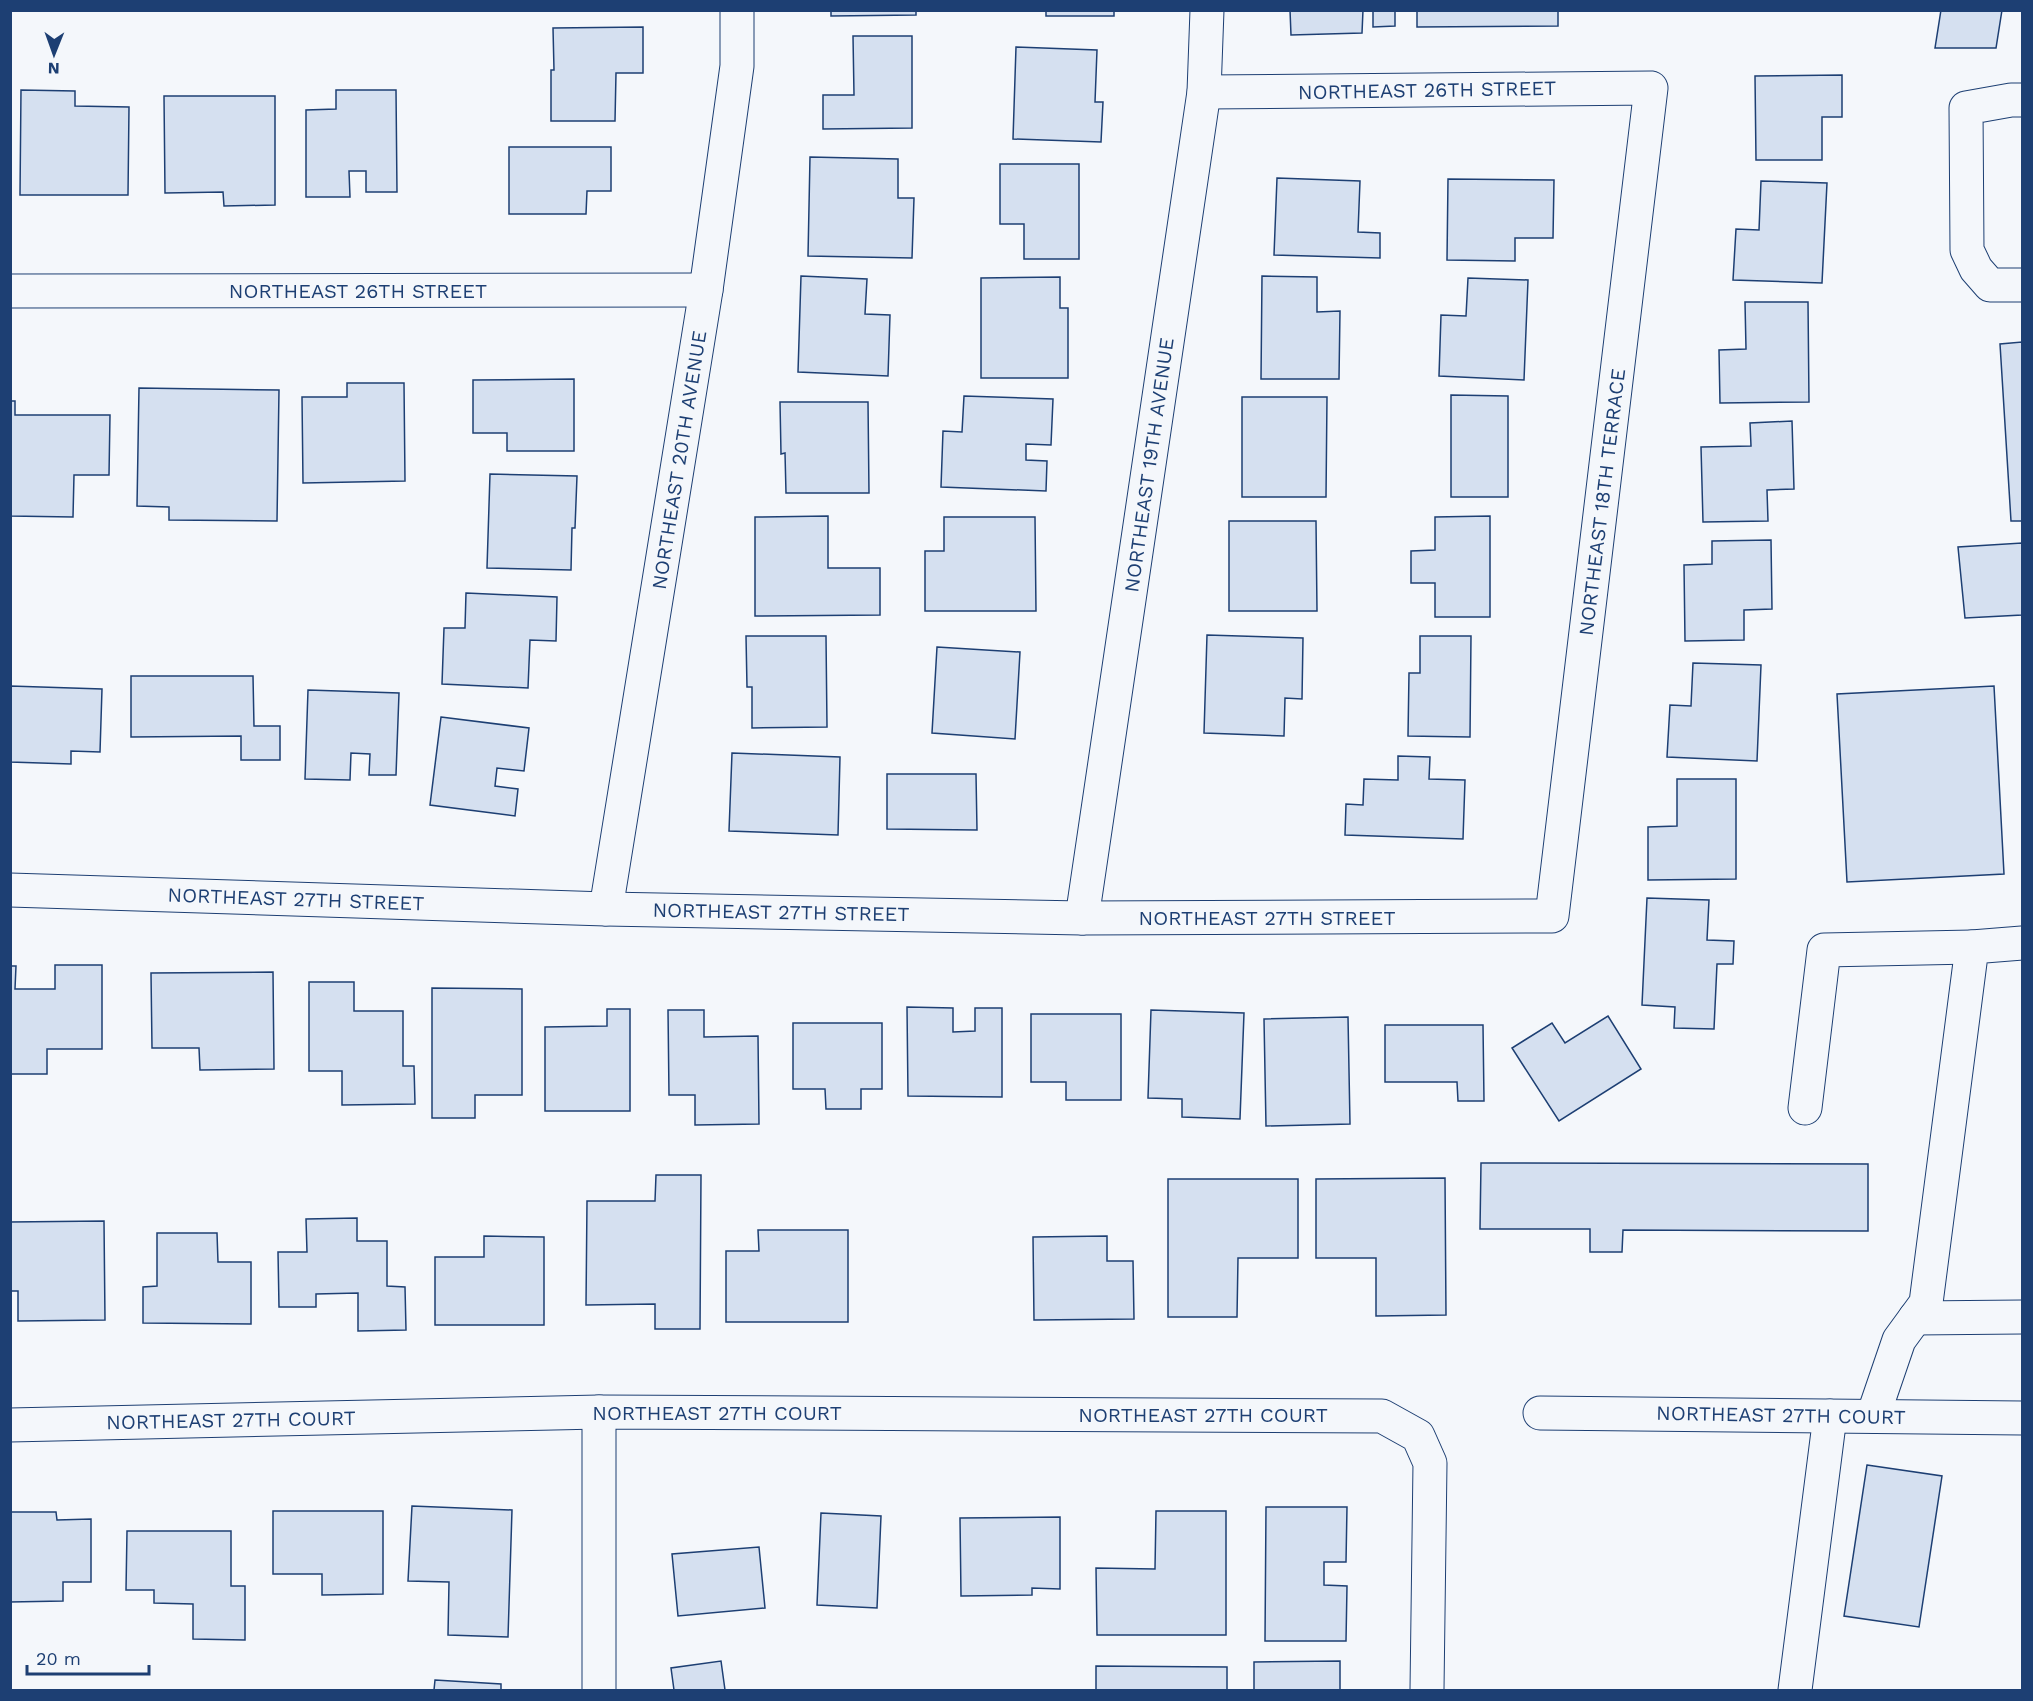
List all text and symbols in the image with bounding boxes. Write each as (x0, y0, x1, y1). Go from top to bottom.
north arrow (24, 24, 84, 84)
text: N (48, 59, 60, 78)
street label: NORTHEAST 26TH STREET (1298, 76, 1556, 104)
street label: NORTHEAST 26TH STREET (229, 279, 487, 303)
street label: NORTHEAST 20TH AVENUE (647, 329, 711, 591)
street label: NORTHEAST 19TH AVENUE (1119, 336, 1179, 594)
street label: NORTHEAST 18TH TERRACE (1574, 367, 1630, 637)
street label: NORTHEAST 27TH STREET (167, 883, 425, 915)
street label: NORTHEAST 27TH STREET (652, 898, 910, 926)
street label: NORTHEAST 27TH STREET (1139, 906, 1395, 930)
street label: NORTHEAST 27TH COURT (592, 1401, 842, 1425)
street label: NORTHEAST 27TH COURT (1656, 1401, 1906, 1429)
street label: NORTHEAST 27TH COURT (1078, 1403, 1328, 1427)
street label: NORTHEAST 27TH COURT (106, 1406, 356, 1434)
scale bar (27, 1638, 148, 1676)
text: 20 m (36, 1648, 81, 1669)

